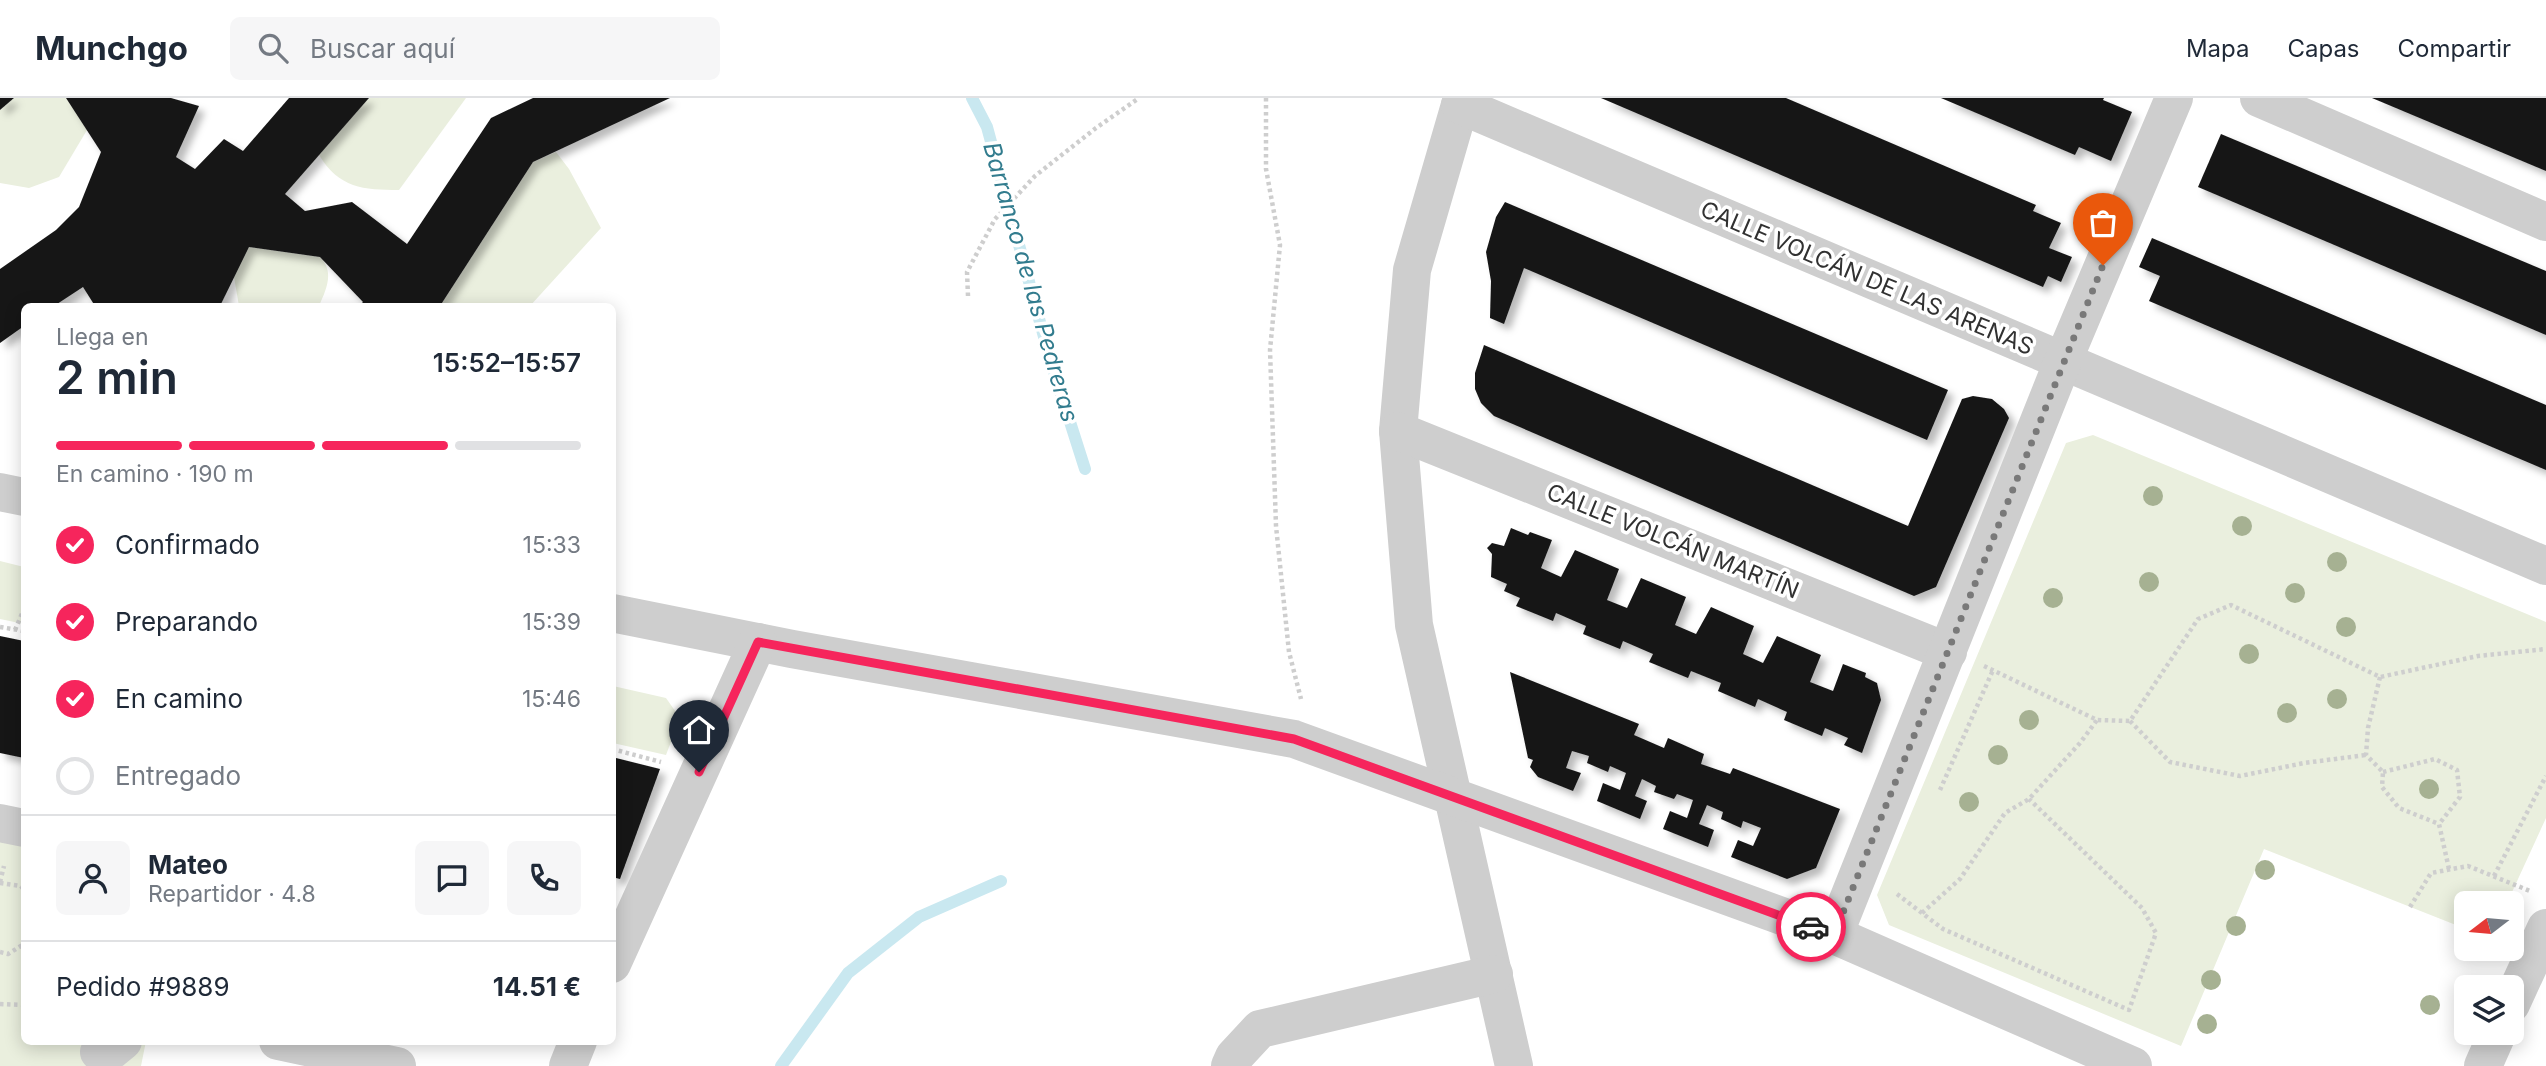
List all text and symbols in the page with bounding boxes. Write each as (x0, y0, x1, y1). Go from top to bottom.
search box (230, 17, 720, 80)
text: Munchgo (35, 28, 188, 68)
icon: search (254, 29, 292, 67)
text: Buscar aquí (310, 33, 455, 64)
text: Mapa (2186, 34, 2249, 63)
text: Capas (2287, 34, 2360, 63)
text: Compartir (2398, 34, 2511, 63)
water label: Barranco de las Pedreras (977, 139, 1085, 425)
pin (2073, 193, 2133, 265)
street label: CALLE VOLCÁN DE LAS ARENAS (1696, 195, 2038, 361)
icon: bag (2084, 204, 2122, 242)
text: Llega en (56, 323, 148, 351)
text: 15:52–15:57 (433, 347, 581, 378)
text: 2 min (56, 349, 178, 405)
text: En camino · 190 m (56, 460, 254, 488)
street label: CALLE VOLCÁN MARTÍN (1543, 478, 1803, 604)
icon: check (56, 526, 94, 564)
text: Confirmado (115, 529, 260, 560)
text: 15:33 (523, 531, 581, 559)
icon: check (56, 603, 94, 641)
text: Preparando (115, 606, 258, 637)
text: 15:39 (523, 608, 581, 636)
icon: check (56, 680, 94, 718)
text: En camino (115, 683, 243, 714)
text: 15:46 (522, 685, 581, 713)
pin (669, 700, 729, 772)
icon: home (680, 711, 718, 749)
text: Entregado (115, 760, 241, 791)
button: person (56, 841, 130, 915)
button: chat (415, 841, 489, 915)
button: phone (507, 841, 581, 915)
text: Mateo (148, 849, 228, 880)
text: Repartidor · 4.8 (148, 880, 316, 908)
north arrow (2454, 891, 2524, 961)
map controls (2454, 891, 2524, 1045)
courier (1776, 892, 1846, 962)
icon: car (1792, 908, 1830, 946)
text: Pedido #9889 (56, 971, 230, 1002)
text: 14.51 € (493, 971, 581, 1002)
button: layers (2454, 975, 2524, 1045)

